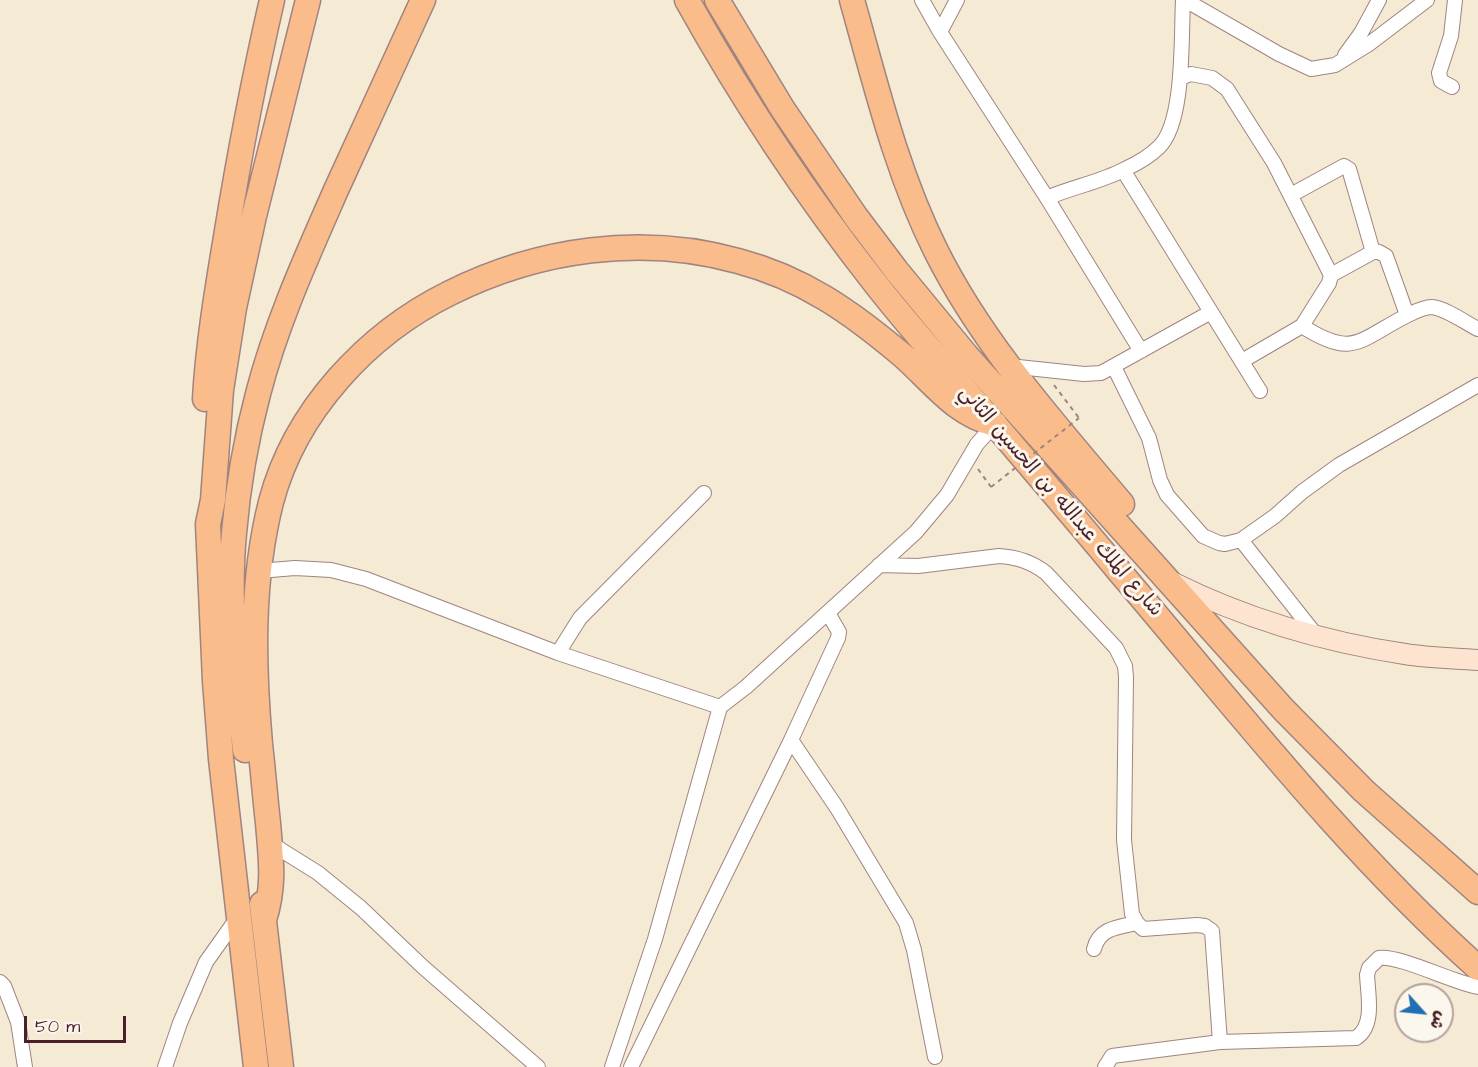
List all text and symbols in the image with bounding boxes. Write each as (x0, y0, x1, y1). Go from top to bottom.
street label: شارع الملك عبدالله بن الحسين الثاني (953, 382, 1167, 622)
north arrow (1394, 983, 1454, 1043)
scale bar (27, 1004, 129, 1042)
text: ش (1424, 1007, 1452, 1033)
text: 50 m (35, 1014, 80, 1039)

